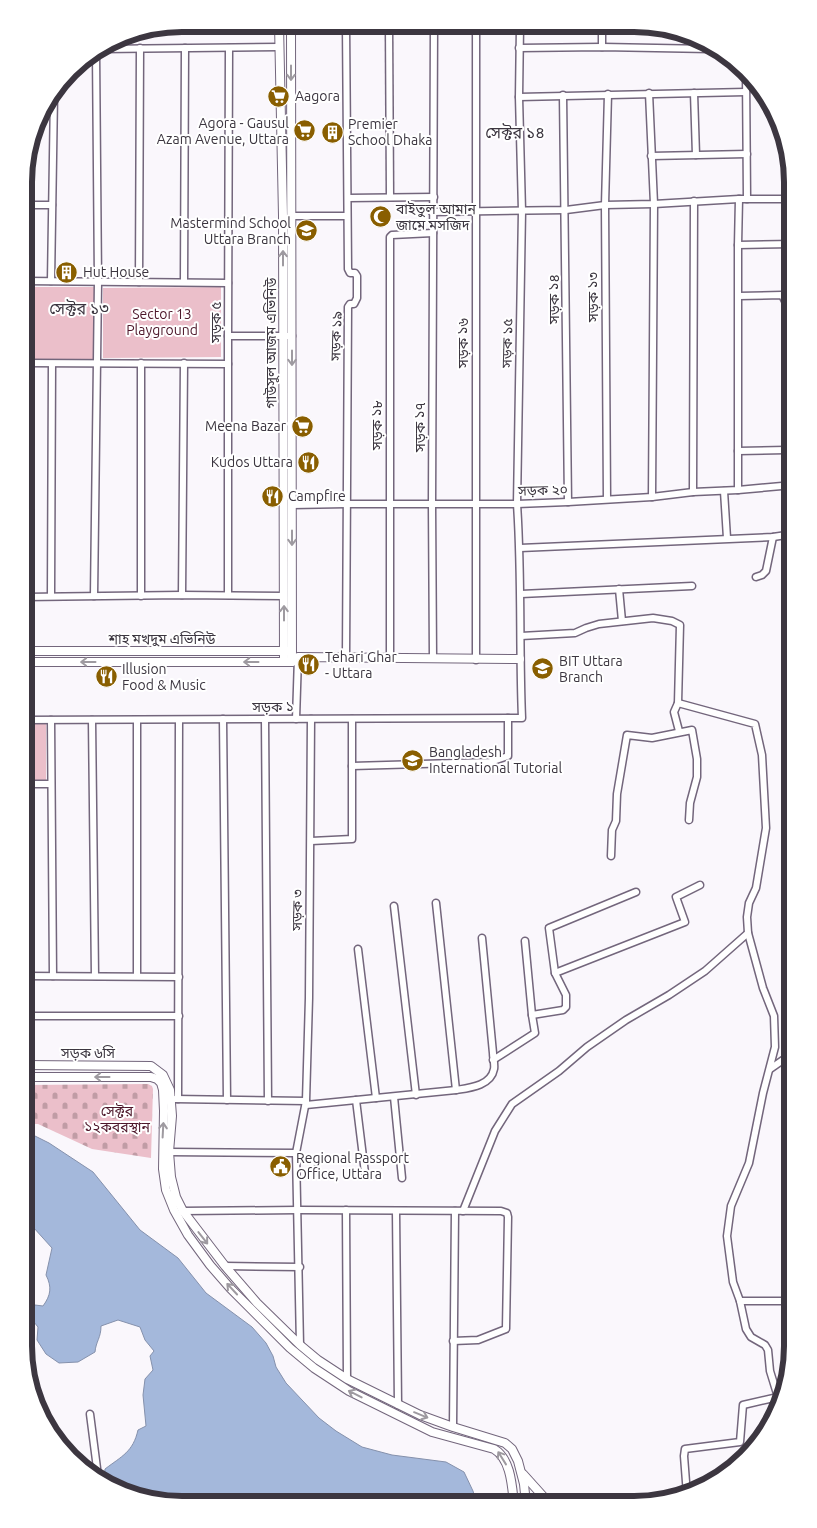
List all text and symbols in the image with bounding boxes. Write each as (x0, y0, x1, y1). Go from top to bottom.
one-way arrow (286, 64, 296, 81)
supermarket icon: Aagora (267, 84, 291, 108)
place label: Aagora (295, 88, 340, 104)
place label: Agora - Gausul Azam Avenue, Uttara (157, 115, 289, 147)
place label: Premier School Dhaka (348, 116, 432, 148)
supermarket icon: Agora - Gausul Azam Avenue, Uttara (293, 119, 317, 143)
building icon: Premier School Dhaka (320, 120, 344, 144)
district label: সেক্টর ১৪ (485, 123, 545, 141)
place label: বাইতুল আমান জামে মসজিদ (395, 201, 476, 233)
mosque icon: বাইতুল আমান জামে মসজিদ (368, 205, 392, 229)
place label: Mastermind School Uttara Branch (170, 215, 291, 247)
school or university icon: Mastermind School Uttara Branch (295, 219, 319, 243)
one-way arrow (278, 251, 288, 267)
building icon: Hut House (55, 260, 79, 284)
place label: Hut House (83, 264, 149, 280)
street label: সড়ক ১৩ (585, 272, 601, 323)
street label: সড়ক ১৪ (546, 274, 562, 325)
street label: গাউসুল আজম এভিনিউ (263, 277, 280, 408)
district label: সেক্টর ১৩ (49, 299, 109, 317)
street label: সড়ক ৫ (208, 301, 224, 344)
park label: Sector 13 Playground (126, 306, 198, 338)
street label: সড়ক ১৯ (327, 311, 345, 362)
street label: সড়ক ১৬ (455, 318, 471, 369)
street label: সড়ক ১৫ (499, 318, 515, 369)
one-way arrow (287, 350, 297, 366)
street label: সড়ক ১৮ (369, 400, 385, 451)
street label: সড়ক ১৭ (412, 402, 428, 453)
supermarket icon: Meena Bazar (290, 414, 314, 438)
place label: Meena Bazar (205, 418, 287, 434)
restaurant icon: Kudos Uttara (297, 450, 321, 474)
place label: Kudos Uttara (211, 454, 293, 470)
street label: সড়ক ২০ (517, 481, 568, 499)
restaurant icon: Campfire (260, 484, 284, 508)
place label: Campfire (288, 488, 346, 504)
one-way arrow (287, 530, 297, 546)
one-way arrow (279, 606, 289, 622)
street label: শাহ মখদুম এভিনিউ (107, 631, 217, 647)
place label: Tehari Ghar - Uttara (325, 649, 397, 681)
restaurant icon: Tehari Ghar - Uttara (297, 653, 321, 677)
place label: BIT Uttara Branch (559, 653, 623, 685)
one-way arrow (80, 657, 96, 667)
one-way arrow (243, 657, 259, 667)
school or university icon: BIT Uttara Branch (531, 657, 555, 681)
place label: Illusion Food & Music (122, 661, 206, 693)
restaurant icon: Illusion Food & Music (94, 665, 118, 689)
street label: সড়ক ১ (251, 699, 294, 715)
place label: Bangladesh International Tutorial (429, 744, 562, 776)
school or university icon: Bangladesh International Tutorial (401, 748, 425, 772)
street label: সড়ক ৩ (289, 889, 305, 932)
street label: সড়ক ৬সি (60, 1045, 115, 1061)
one-way arrow (94, 1072, 110, 1082)
park label: সেক্টর ১২কবরস্থান (84, 1103, 151, 1135)
one-way arrow (159, 1123, 168, 1139)
place label: Regional Passport Office, Uttara (296, 1150, 409, 1182)
public building icon: Regional Passport Office, Uttara (268, 1154, 292, 1178)
one-way arrow (197, 1231, 208, 1244)
one-way arrow (226, 1283, 238, 1296)
one-way arrow (348, 1389, 363, 1398)
one-way arrow (413, 1410, 428, 1420)
one-way arrow (496, 1451, 506, 1465)

